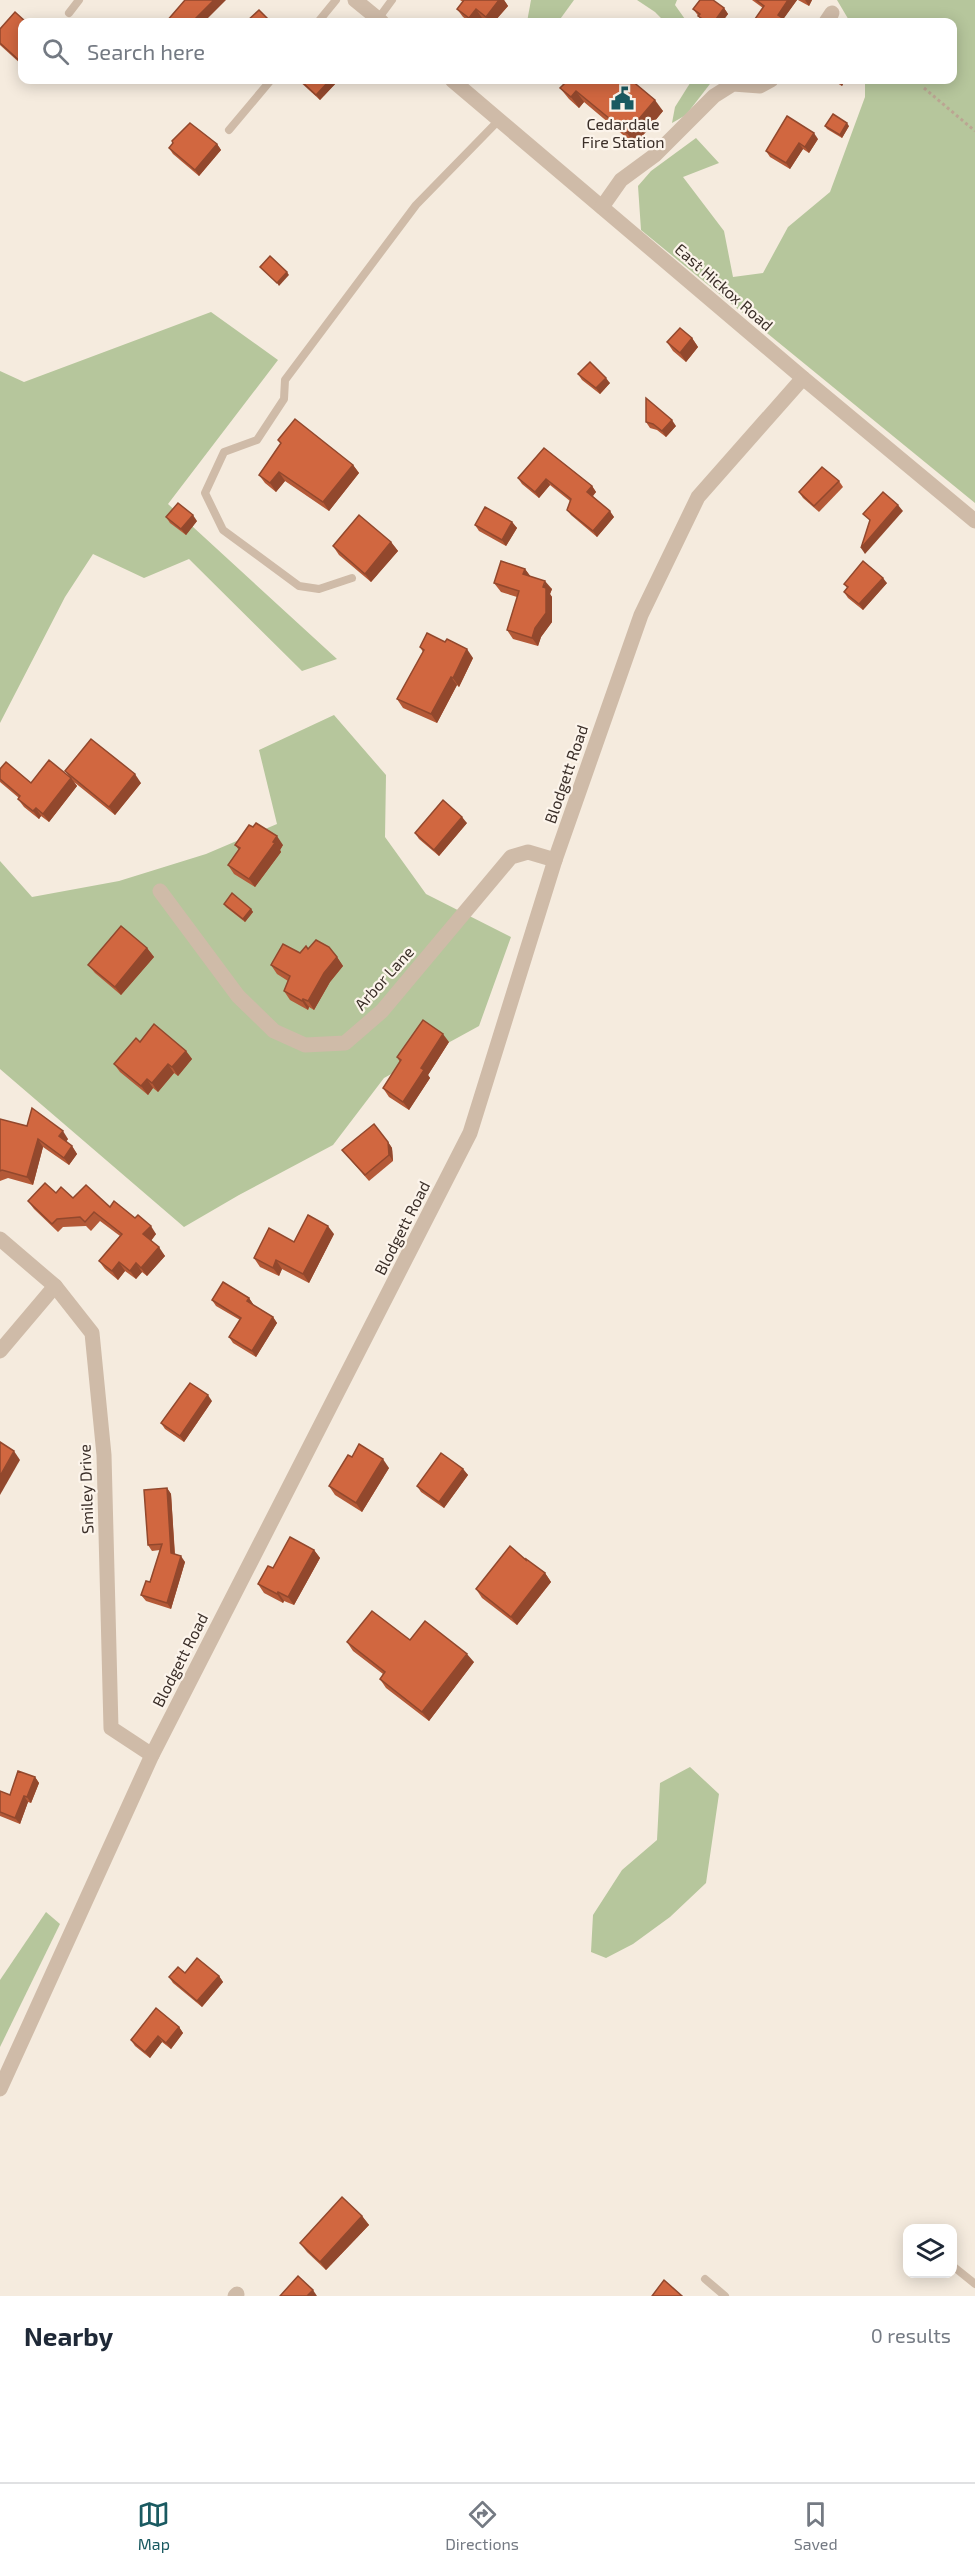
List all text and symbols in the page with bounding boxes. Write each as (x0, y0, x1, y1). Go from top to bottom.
search box (18, 18, 957, 84)
icon: search (39, 35, 72, 68)
text: Search here (87, 38, 205, 64)
public building icon: Cedardale Fire Station (610, 86, 636, 112)
place label: Cedardale Fire Station (581, 114, 665, 151)
street label: East Hickox Road (671, 239, 777, 334)
street label: Blodgett Road (540, 722, 591, 826)
street label: Arbor Lane (350, 942, 417, 1013)
street label: Blodgett Road (370, 1178, 433, 1278)
street label: Smiley Drive (74, 1444, 97, 1534)
street label: Blodgett Road (148, 1610, 211, 1710)
map controls (903, 2224, 957, 2278)
button: layers (903, 2224, 957, 2278)
text: Nearby (24, 2320, 113, 2351)
text: 0 results (871, 2323, 951, 2347)
tab: Map (137, 2498, 170, 2553)
tab: Directions (445, 2498, 519, 2553)
tab: Saved (794, 2498, 838, 2553)

